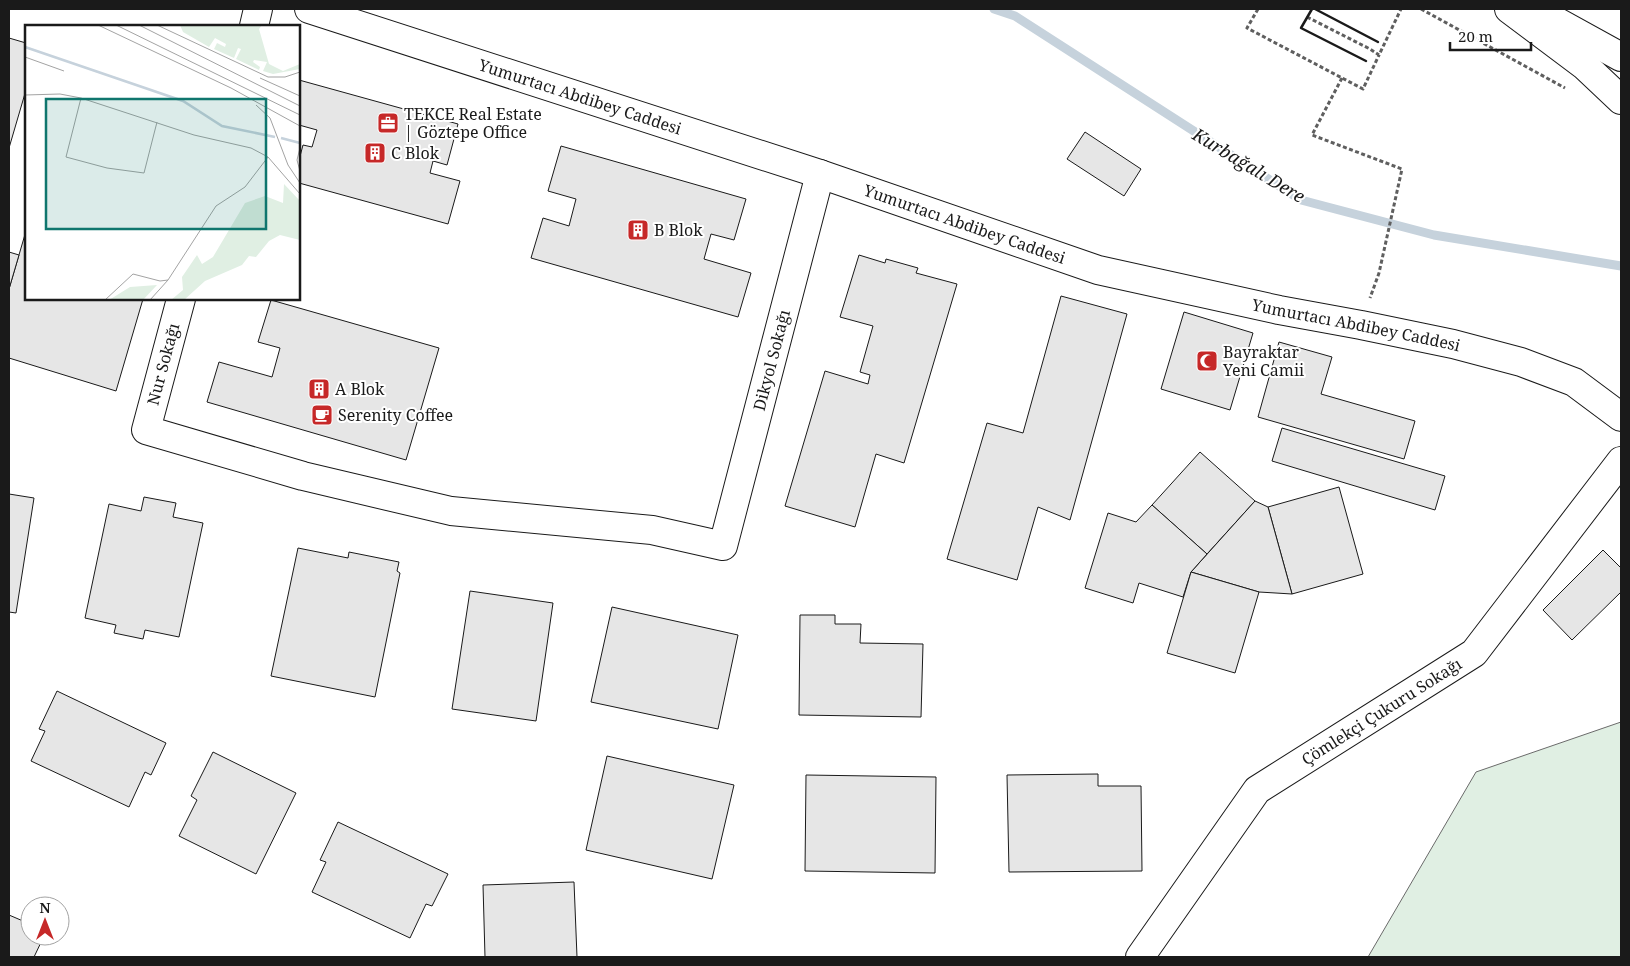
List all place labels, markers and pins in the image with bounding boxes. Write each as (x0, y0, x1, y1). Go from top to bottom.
place label: TEKCE Real Estate | Göztepe Office (404, 103, 542, 143)
office icon: TEKCE Real Estate | Göztepe Office (376, 111, 400, 135)
building icon: C Blok (363, 141, 387, 165)
place label: C Blok (391, 142, 440, 164)
building icon: B Blok (626, 218, 650, 242)
place label: B Blok (654, 219, 703, 241)
place label: Bayraktar Yeni Camii (1222, 341, 1304, 381)
mosque icon: Bayraktar Yeni Camii (1195, 349, 1219, 373)
building icon: A Blok (307, 377, 331, 401)
place label: A Blok (335, 378, 385, 400)
cafe icon: Serenity Coffee (310, 403, 334, 427)
place label: Serenity Coffee (338, 404, 453, 426)

